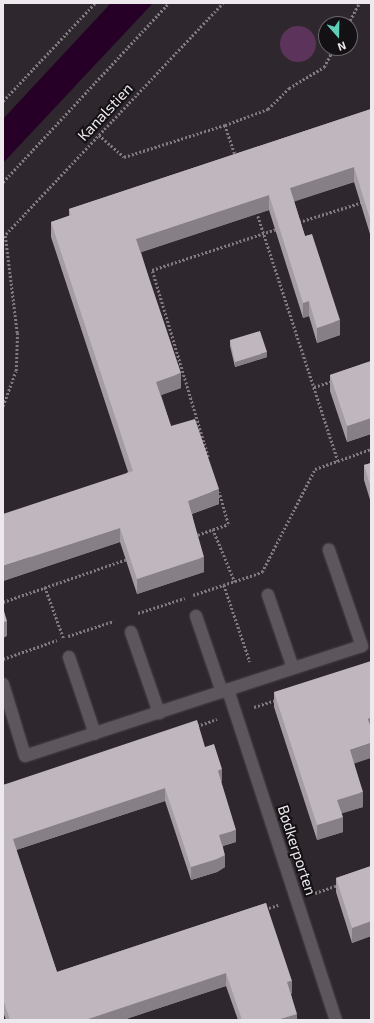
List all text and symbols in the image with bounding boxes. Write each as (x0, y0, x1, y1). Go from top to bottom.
north arrow (318, 16, 358, 56)
text: N (336, 39, 348, 54)
street label: Kanalstien (74, 79, 136, 145)
street label: Bødkerporten (274, 803, 320, 897)

